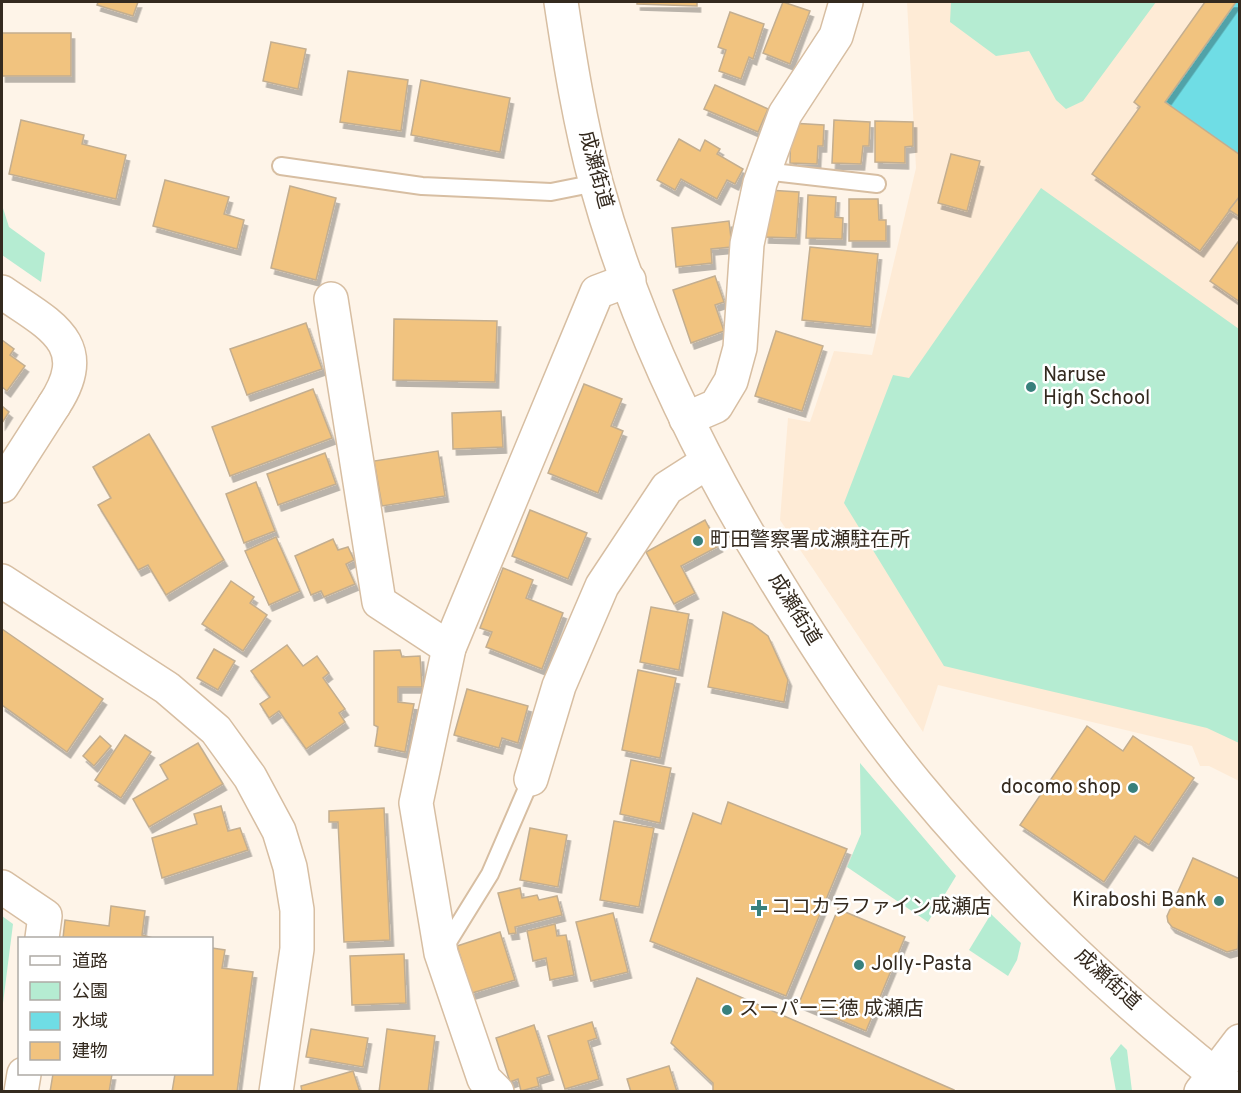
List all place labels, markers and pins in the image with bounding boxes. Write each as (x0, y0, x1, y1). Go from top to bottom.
place label: Naruse High School (1043, 363, 1150, 412)
marker: Naruse High School (1024, 380, 1038, 394)
place label: 町田警察署成瀬駐在所 (710, 528, 910, 554)
marker: 町田警察署成瀬駐在所 (691, 534, 705, 548)
place label: docomo shop (1001, 775, 1121, 801)
marker: docomo shop (1126, 781, 1140, 795)
place label: Kiraboshi Bank (1072, 888, 1207, 914)
marker: Kiraboshi Bank (1212, 894, 1226, 908)
place label: ココカラファイン成瀬店 (771, 895, 991, 921)
marker: ココカラファイン成瀬店 (752, 901, 766, 915)
place label: Jolly-Pasta (871, 952, 972, 978)
marker: Jolly-Pasta (852, 958, 866, 972)
place label: スーパー三徳 成瀬店 (739, 997, 924, 1023)
marker: スーパー三徳 成瀬店 (720, 1003, 734, 1017)

